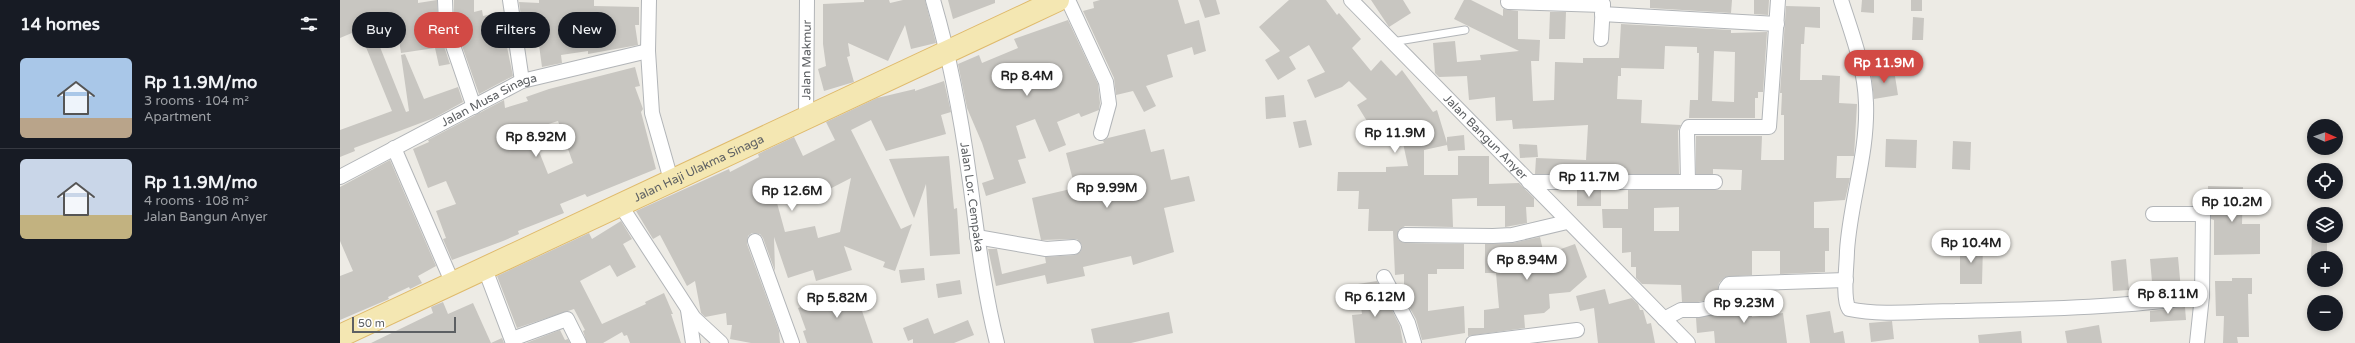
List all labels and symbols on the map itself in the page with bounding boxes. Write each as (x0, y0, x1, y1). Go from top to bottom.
street label: Jalan Makmur (799, 19, 814, 100)
pin: Rp 11.9M (1843, 50, 1925, 84)
pin: Rp 8.4M (990, 63, 1064, 97)
street label: Jalan Musa Sinaga (439, 71, 538, 129)
street label: Jalan Bangun Anyer (1441, 91, 1531, 183)
north arrow (2307, 119, 2343, 155)
pin: Rp 11.9M (1354, 120, 1436, 154)
pin: Rp 8.92M (495, 124, 577, 158)
street label: Jalan Haji Ulakma Sinaga (631, 132, 766, 205)
street label: Jalan Lor. Cempaka (957, 141, 987, 253)
pin: Rp 11.7M (1548, 164, 1630, 198)
pin: Rp 9.99M (1066, 175, 1148, 209)
pin: Rp 12.6M (751, 178, 833, 212)
pin: Rp 10.2M (2191, 189, 2273, 223)
pin: Rp 10.4M (1930, 230, 2012, 264)
pin: Rp 8.94M (1486, 247, 1568, 281)
pin: Rp 8.11M (2127, 281, 2209, 315)
pin: Rp 6.12M (1334, 284, 1416, 318)
pin: Rp 5.82M (796, 285, 878, 319)
pin: Rp 9.23M (1703, 290, 1785, 324)
scale bar (352, 315, 456, 334)

